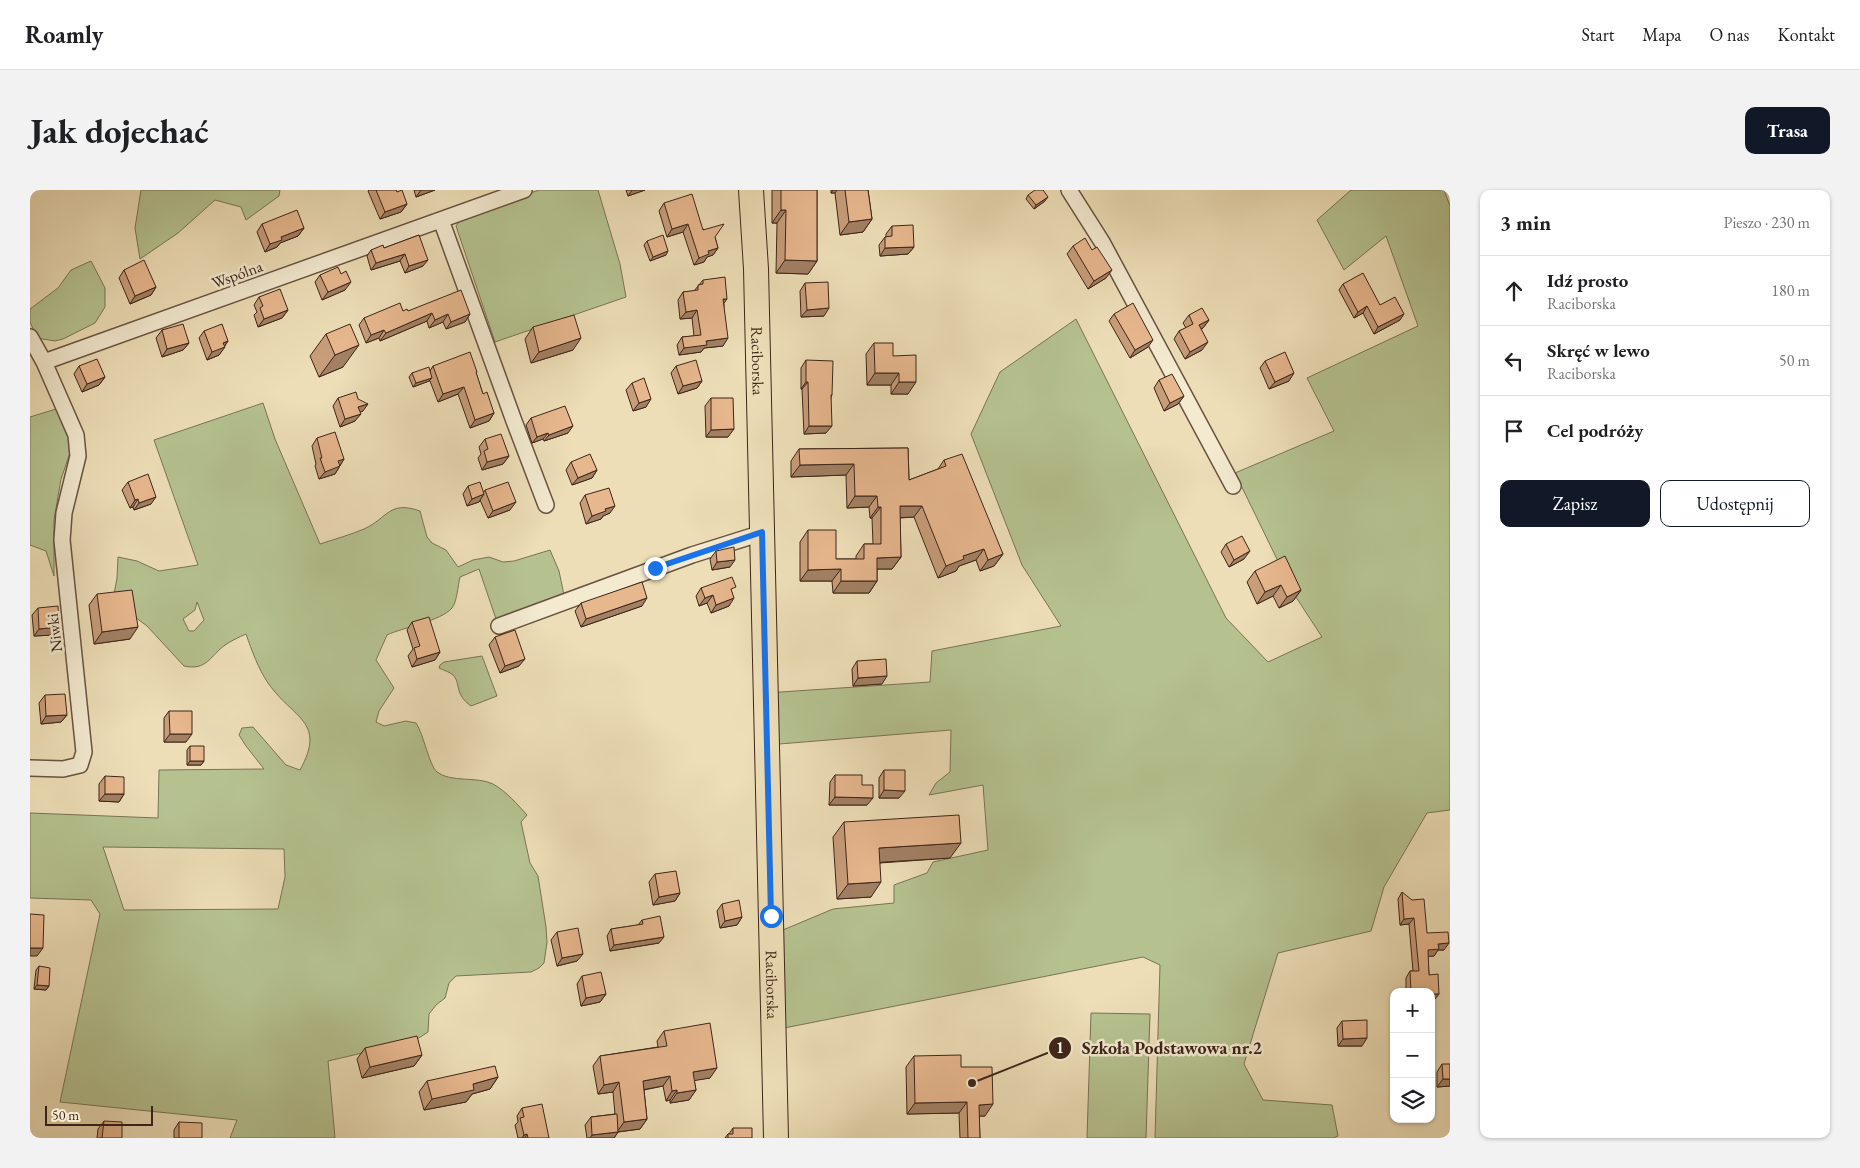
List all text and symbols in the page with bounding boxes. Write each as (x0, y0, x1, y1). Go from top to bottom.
text: Roamly (25, 19, 103, 50)
text: Start (1581, 23, 1614, 46)
text: Mapa (1642, 23, 1682, 46)
text: O nas (1710, 23, 1749, 46)
text: Kontakt (1777, 23, 1835, 46)
button: Trasa (1745, 107, 1830, 154)
text: Jak dojechać (30, 108, 209, 153)
text: 3 min (1500, 209, 1551, 236)
text: Pieszo · 230 m (1724, 212, 1810, 233)
street label: Wspólna (209, 255, 266, 293)
text: Idź prosto (1547, 268, 1628, 293)
icon: ahead (1500, 277, 1528, 305)
text: 180 m (1771, 280, 1810, 301)
text: Raciborska (1547, 293, 1616, 314)
street label: Raciborska (746, 326, 769, 396)
text: Skręć w lewo (1547, 338, 1650, 363)
icon: left (1500, 347, 1528, 375)
text: 50 m (1779, 350, 1810, 371)
text: Raciborska (1547, 363, 1616, 384)
icon: arrive (1500, 417, 1528, 445)
text: Cel podróży (1547, 418, 1643, 443)
button: Zapisz (1500, 480, 1650, 527)
button: Udostępnij (1660, 480, 1810, 527)
route end (644, 557, 667, 580)
street label: Niwki (42, 612, 67, 654)
route start (760, 905, 783, 928)
street label: Raciborska (761, 950, 783, 1020)
map controls (1390, 988, 1435, 1123)
button: + (1390, 988, 1435, 1033)
callout: Szkoła Podstawowa nr.2 (1047, 1031, 1272, 1064)
button: − (1390, 1033, 1435, 1078)
text: Szkoła Podstawowa nr.2 (1082, 1036, 1263, 1059)
text: 1 (1056, 1038, 1064, 1057)
button: layers (1390, 1078, 1435, 1123)
scale bar (45, 1103, 152, 1126)
text: 50 m (52, 1106, 79, 1124)

